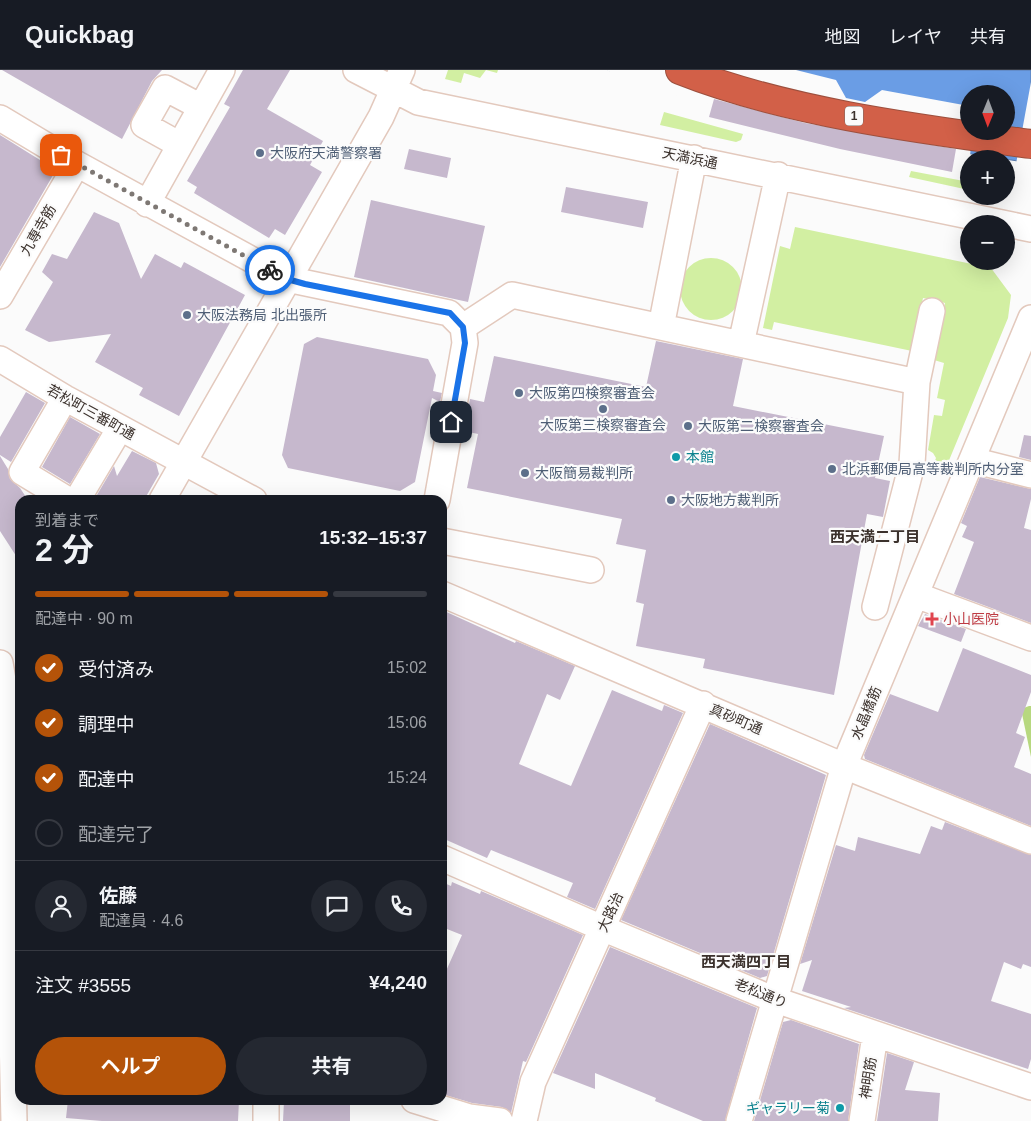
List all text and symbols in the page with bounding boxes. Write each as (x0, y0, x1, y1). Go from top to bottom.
text: Quickbag (25, 21, 134, 48)
text: 地図 (825, 27, 861, 47)
text: レイヤ (889, 27, 942, 47)
text: 共有 (970, 27, 1006, 47)
north arrow (960, 85, 1015, 140)
map controls (960, 85, 1015, 270)
road number: 1 (845, 106, 863, 126)
pin (40, 134, 82, 176)
icon: bag (47, 141, 75, 169)
street label: 天満浜通 (661, 144, 719, 172)
place label: 大阪府天満警察署 (270, 145, 382, 161)
marker: 大阪府天満警察署 (254, 147, 266, 159)
button: + (960, 150, 1015, 205)
street label: 九専寺筋 (17, 202, 59, 258)
button: − (960, 215, 1015, 270)
courier (245, 245, 295, 295)
icon: bike (256, 256, 284, 284)
place label: 大阪法務局 北出張所 (197, 307, 327, 323)
marker: 大阪法務局 北出張所 (181, 309, 193, 321)
street label: 若松町三番町通 (44, 381, 138, 443)
place label: 大阪第四検察審査会 (529, 385, 655, 401)
marker: 大阪第四検察審査会 (513, 387, 525, 399)
pin (430, 401, 472, 443)
marker: 大阪第三検察審査会 (597, 403, 609, 415)
icon: home (437, 408, 465, 436)
place label: 大阪第三検察審査会 (540, 417, 666, 433)
place label: 大阪第二検察審査会 (698, 418, 824, 434)
marker: 大阪第二検察審査会 (682, 420, 694, 432)
place label: 本館 (686, 449, 714, 465)
marker: 本館 (670, 451, 682, 463)
place label: 北浜郵便局高等裁判所内分室 (842, 461, 1024, 477)
marker: 北浜郵便局高等裁判所内分室 (826, 463, 838, 475)
place label: 大阪簡易裁判所 (535, 465, 633, 481)
marker: 大阪簡易裁判所 (519, 467, 531, 479)
place label: 大阪地方裁判所 (681, 492, 779, 508)
marker: 大阪地方裁判所 (665, 494, 677, 506)
text: 到着まで (35, 512, 99, 529)
text: 15:32–15:37 (319, 527, 427, 548)
district label: 西天満二丁目 (830, 528, 920, 545)
text: 2 分 (35, 532, 94, 568)
text: 配達中 · 90 m (35, 610, 133, 627)
place label: 小山医院 (943, 611, 999, 627)
marker: 小山医院 (925, 612, 939, 626)
icon: check (35, 654, 63, 682)
text: 受付済み (78, 659, 154, 680)
text: 15:02 (387, 659, 427, 676)
street label: 水晶橋筋 (848, 684, 884, 742)
street label: 真砂町通 (707, 701, 765, 737)
icon: check (35, 709, 63, 737)
text: 調理中 (78, 714, 135, 735)
text: 15:06 (387, 714, 427, 731)
icon: check (35, 764, 63, 792)
text: 配達中 (78, 769, 135, 790)
text: 15:24 (387, 769, 427, 786)
text: 配達完了 (78, 824, 154, 845)
button: person (35, 880, 87, 932)
button: chat (311, 880, 363, 932)
button: phone (375, 880, 427, 932)
text: 佐藤 (99, 885, 137, 906)
street label: 大路治 (594, 890, 626, 934)
text: 配達員 · 4.6 (99, 912, 183, 929)
district label: 西天満四丁目 (701, 953, 791, 970)
text: ¥4,240 (369, 972, 427, 993)
text: 注文 #3555 (35, 975, 131, 996)
street label: 老松通り (732, 975, 790, 1011)
button: ヘルプ (35, 1037, 226, 1095)
button: 共有 (236, 1037, 427, 1095)
street label: 神明筋 (857, 1056, 879, 1100)
place label: ギャラリー菊 (746, 1100, 830, 1116)
marker: ギャラリー菊 (834, 1102, 846, 1114)

